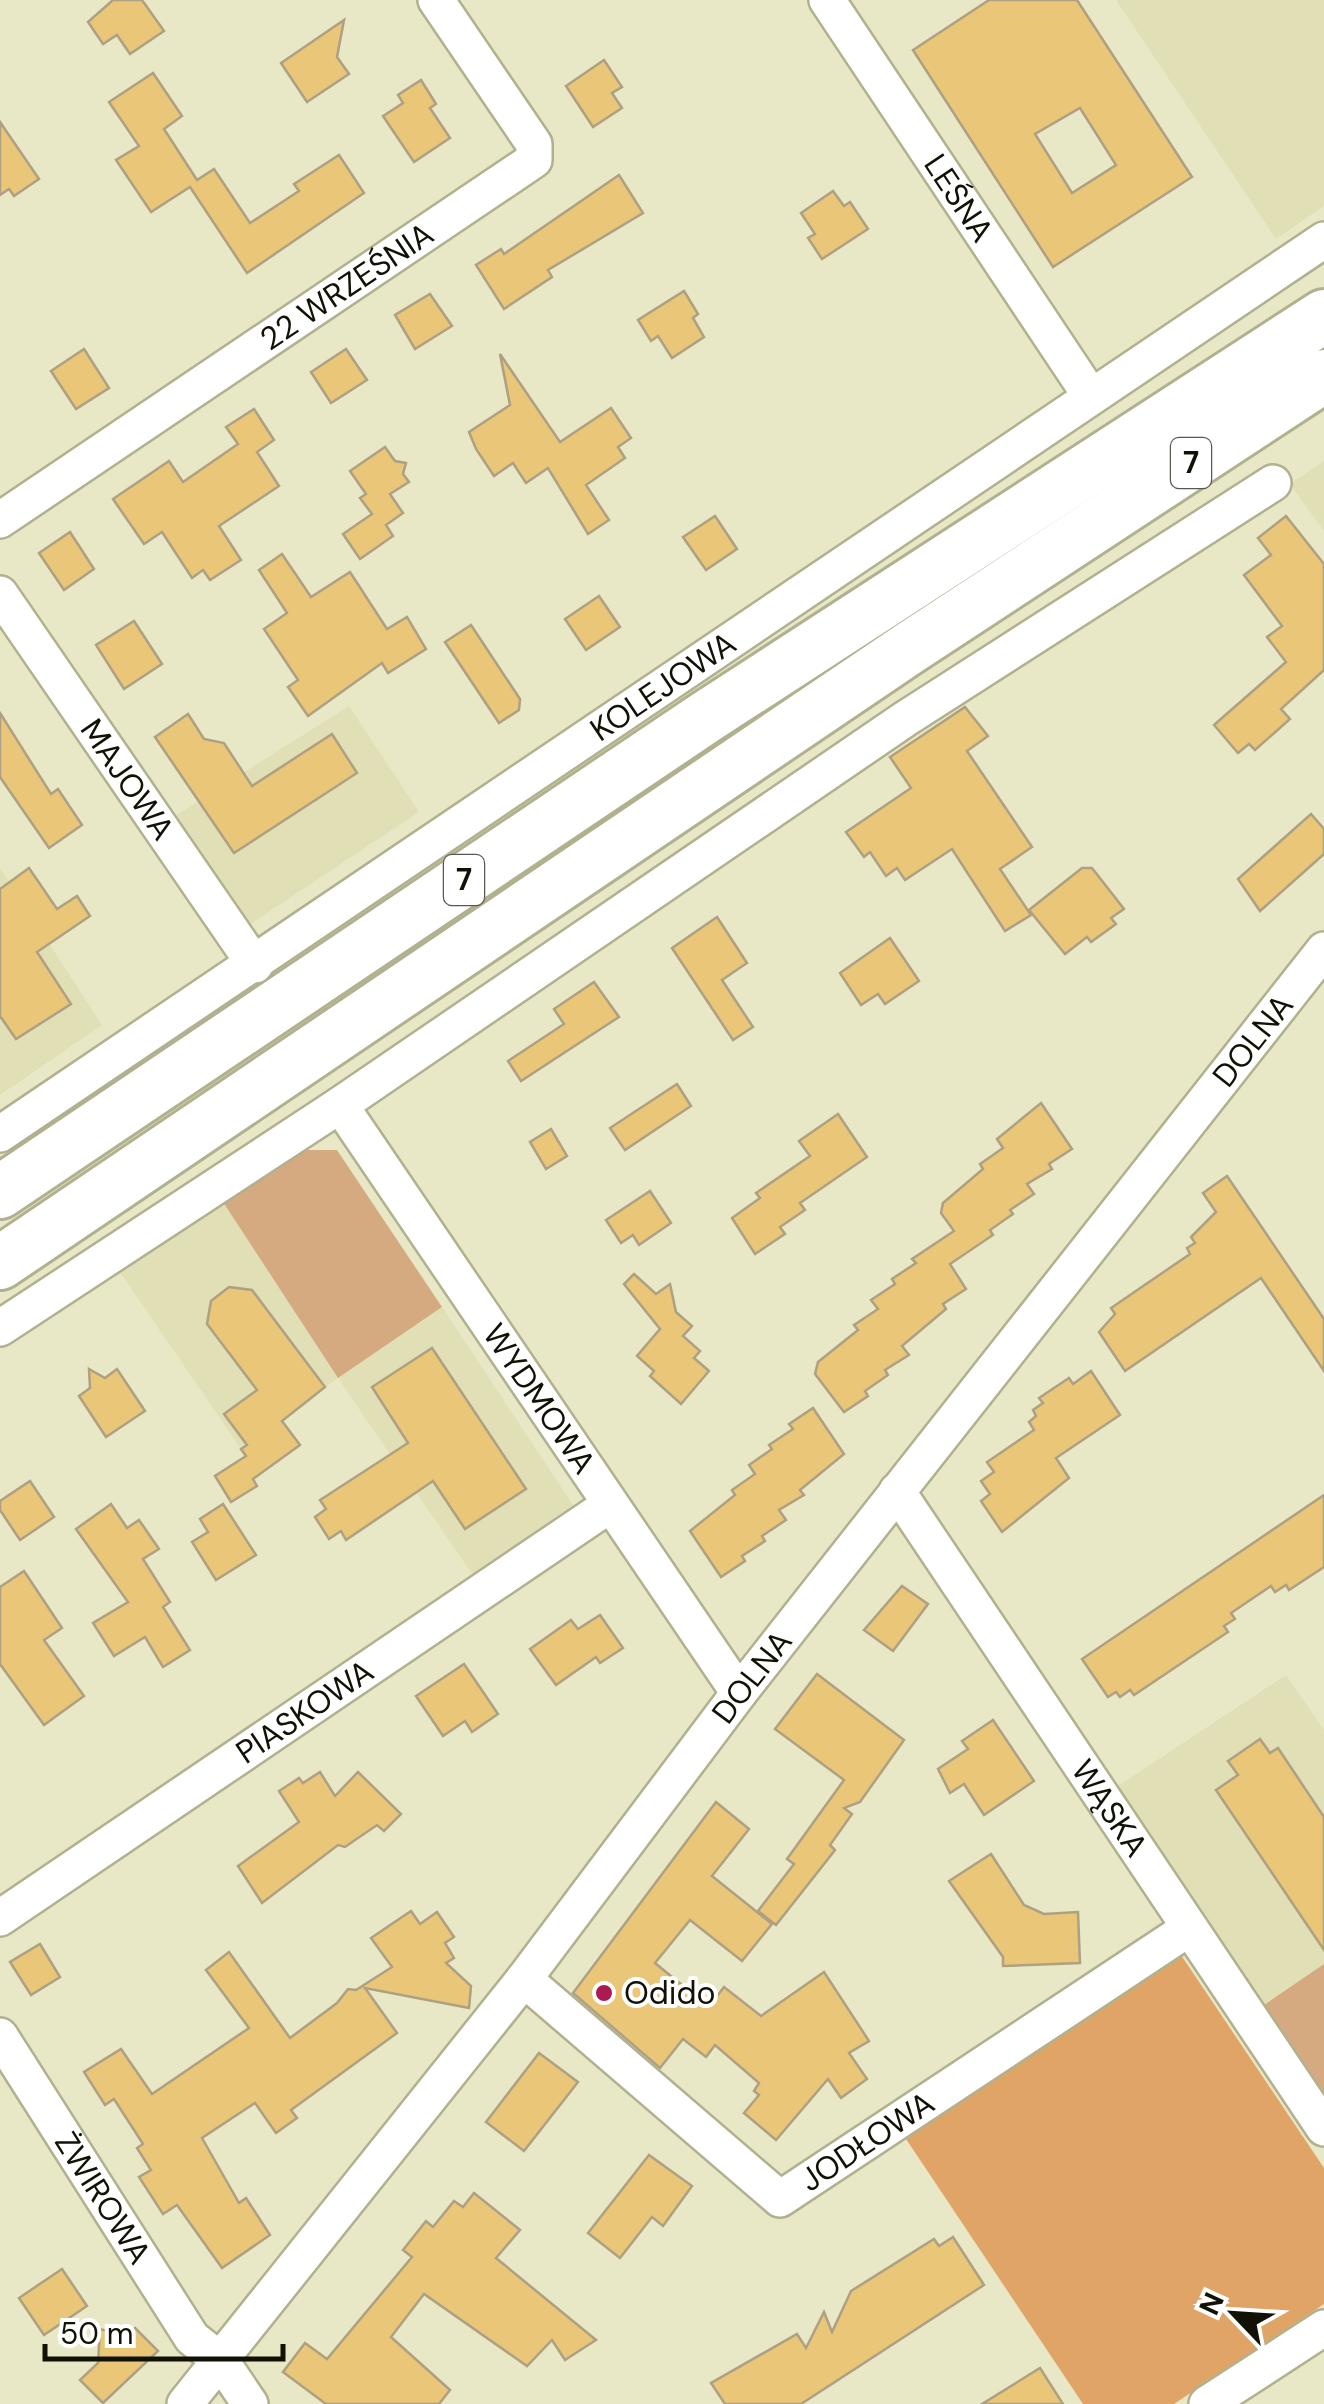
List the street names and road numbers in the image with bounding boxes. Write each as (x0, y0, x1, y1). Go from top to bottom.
street label: LEŚNA (915, 146, 1003, 250)
street label: 22 WRZEŚNIA (252, 213, 441, 360)
road number: 7 (1171, 438, 1211, 488)
street label: KOLEJOWA (582, 622, 744, 750)
street label: MAJOWA (71, 711, 184, 848)
road number: 7 (444, 855, 484, 905)
street label: DOLNA (1203, 985, 1302, 1095)
street label: WYDMOWA (474, 1316, 605, 1482)
street label: DOLNA (702, 1622, 801, 1732)
street label: PIASKOWA (228, 1650, 382, 1773)
street label: WĄSKA (1062, 1752, 1157, 1865)
street label: JODŁOWA (792, 2082, 942, 2201)
street label: ŻWIROWA (45, 2124, 161, 2272)

